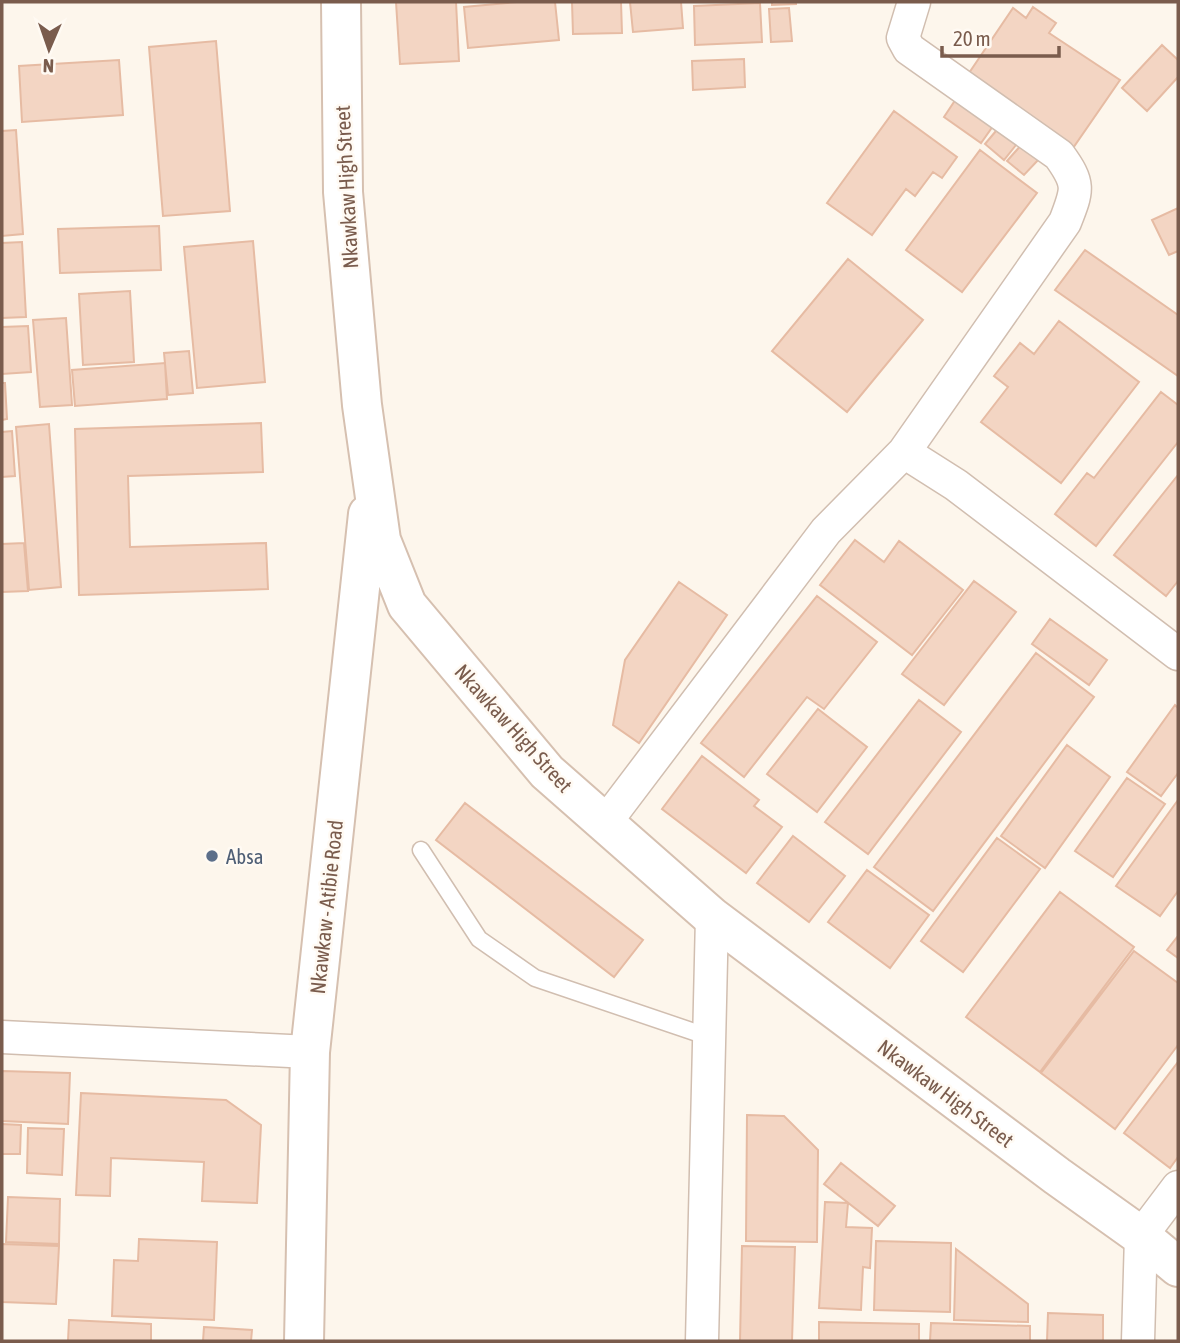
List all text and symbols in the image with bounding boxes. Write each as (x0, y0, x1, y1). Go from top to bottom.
north arrow (14, 14, 84, 84)
scale bar (942, 14, 1059, 58)
text: 20 m (953, 26, 991, 50)
text: N (42, 55, 54, 77)
street label: Nkawkaw High Street (330, 105, 362, 269)
street label: Nkawkaw High Street (450, 659, 578, 797)
street label: Nkawkaw - Atibie Road (305, 819, 347, 995)
place label: Absa (226, 844, 263, 868)
marker: Absa (204, 848, 220, 864)
street label: Nkawkaw High Street (873, 1034, 1019, 1152)

